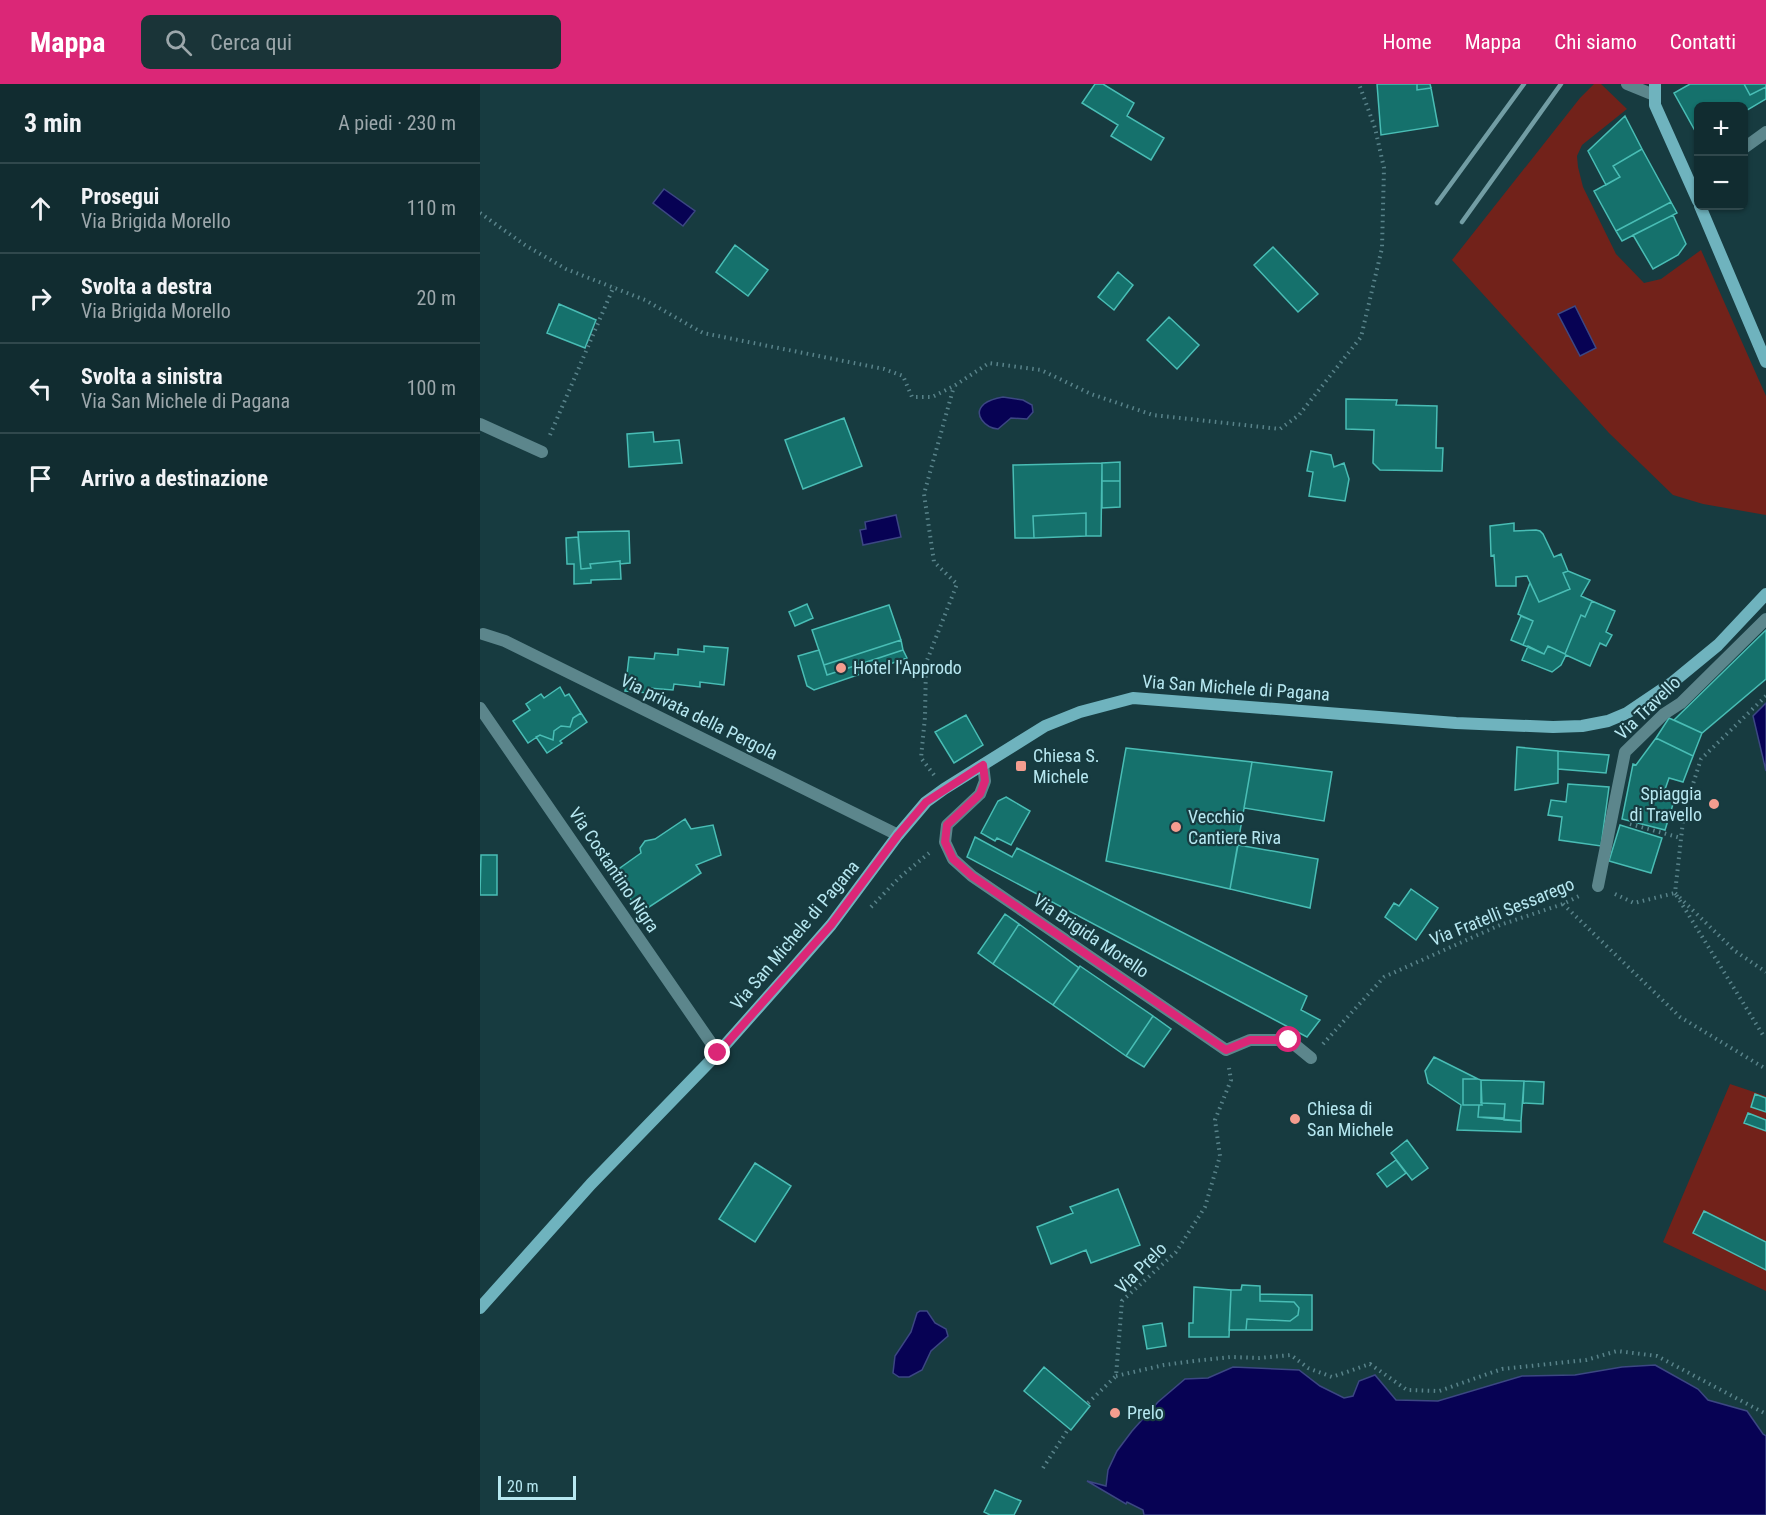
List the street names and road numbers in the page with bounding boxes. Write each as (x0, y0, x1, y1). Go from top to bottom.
street label: Via privata della Pergola (617, 669, 781, 764)
street label: Via San Michele di Pagana (1141, 670, 1331, 705)
street label: Via Travello (1611, 672, 1685, 744)
street label: Via Costantino Nigra (565, 803, 664, 936)
street label: Via San Michele di Pagana (726, 856, 863, 1014)
street label: Via Fratelli Sessarego (1427, 873, 1577, 950)
street label: Via Brigida Morello (1030, 889, 1153, 982)
street label: Via Prelo (1111, 1238, 1171, 1298)

